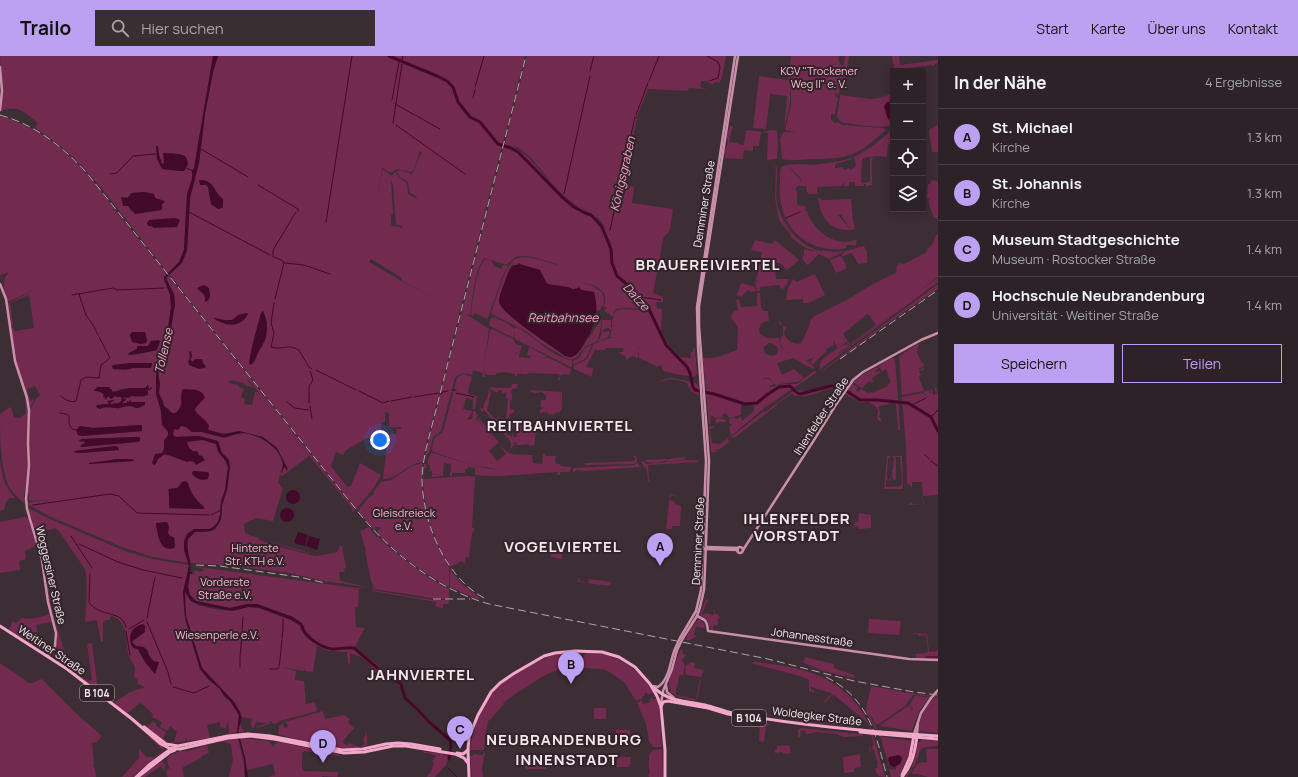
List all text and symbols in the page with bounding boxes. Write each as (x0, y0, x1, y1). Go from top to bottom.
search box (95, 10, 375, 46)
text: Trailo (20, 15, 71, 41)
icon: search (109, 17, 131, 39)
text: Hier suchen (141, 18, 224, 39)
text: Start (1036, 19, 1069, 38)
text: Karte (1091, 19, 1126, 38)
text: Über uns (1148, 19, 1206, 38)
text: Kontakt (1228, 19, 1278, 38)
park label: KGV "Trockener Weg II" e. V. (780, 63, 858, 91)
map controls (890, 68, 926, 212)
button: + (890, 68, 926, 104)
text: In der Nähe (954, 71, 1047, 94)
text: 4 Ergebnisse (1205, 73, 1282, 91)
button: − (890, 104, 926, 140)
text: St. Michael (992, 117, 1073, 138)
text: A (963, 128, 971, 146)
text: 1.3 km (1247, 128, 1282, 146)
water label: Königsgraben (606, 134, 640, 213)
text: Kirche (992, 138, 1030, 156)
button: locate (890, 140, 926, 176)
street label: Demminer Straße (689, 159, 718, 249)
text: St. Johannis (992, 173, 1082, 194)
button: layers (890, 176, 926, 212)
text: B (963, 184, 971, 202)
text: 1.3 km (1247, 184, 1282, 202)
text: Kirche (992, 194, 1030, 212)
text: Museum Stadtgeschichte (992, 229, 1180, 250)
text: C (962, 240, 972, 258)
text: 1.4 km (1246, 240, 1282, 258)
text: Museum · Rostocker Straße (992, 250, 1156, 268)
district label: BRAUEREIVIERTEL (636, 254, 780, 275)
water label: Datze (619, 279, 654, 315)
text: Hochschule Neubrandenburg (992, 285, 1205, 306)
text: D (962, 296, 972, 314)
text: 1.4 km (1246, 296, 1282, 314)
text: Universität · Weitiner Straße (992, 306, 1159, 324)
water label: Reitbahnsee (528, 309, 599, 326)
water label: Tollense (150, 326, 177, 375)
button: Speichern (954, 344, 1114, 383)
button: Teilen (1122, 344, 1282, 383)
street label: Ihlenfelder Straße (790, 373, 852, 458)
district label: REITBAHNVIERTEL (487, 415, 633, 436)
your location (370, 430, 390, 450)
street label: Demminer Straße (688, 496, 707, 585)
park label: Gleisdreieck e.V. (373, 505, 436, 533)
district label: IHLENFELDER VORSTADT (743, 508, 851, 546)
street label: Woggersiner Straße (33, 524, 70, 626)
pin: A (647, 533, 673, 566)
district label: VOGELVIERTEL (504, 536, 622, 557)
park label: Hinterste Str. KTH e.V. (225, 540, 285, 568)
park label: Vorderste Straße e.V. (198, 574, 252, 602)
street label: Weitiner Straße (15, 621, 90, 678)
street label: Johannesstraße (770, 623, 855, 650)
park label: Wiesenperle e.V. (175, 627, 259, 642)
pin: B (558, 651, 584, 684)
district label: JAHNVIERTEL (367, 664, 475, 685)
road number: B 104 (80, 685, 114, 701)
street label: Woldegker Straße (771, 703, 863, 729)
road number: B 104 (732, 710, 766, 726)
pin: C (447, 716, 473, 749)
district label: NEUBRANDENBURG (486, 729, 642, 750)
pin: D (310, 730, 336, 763)
district label: INNENSTADT (515, 749, 619, 770)

